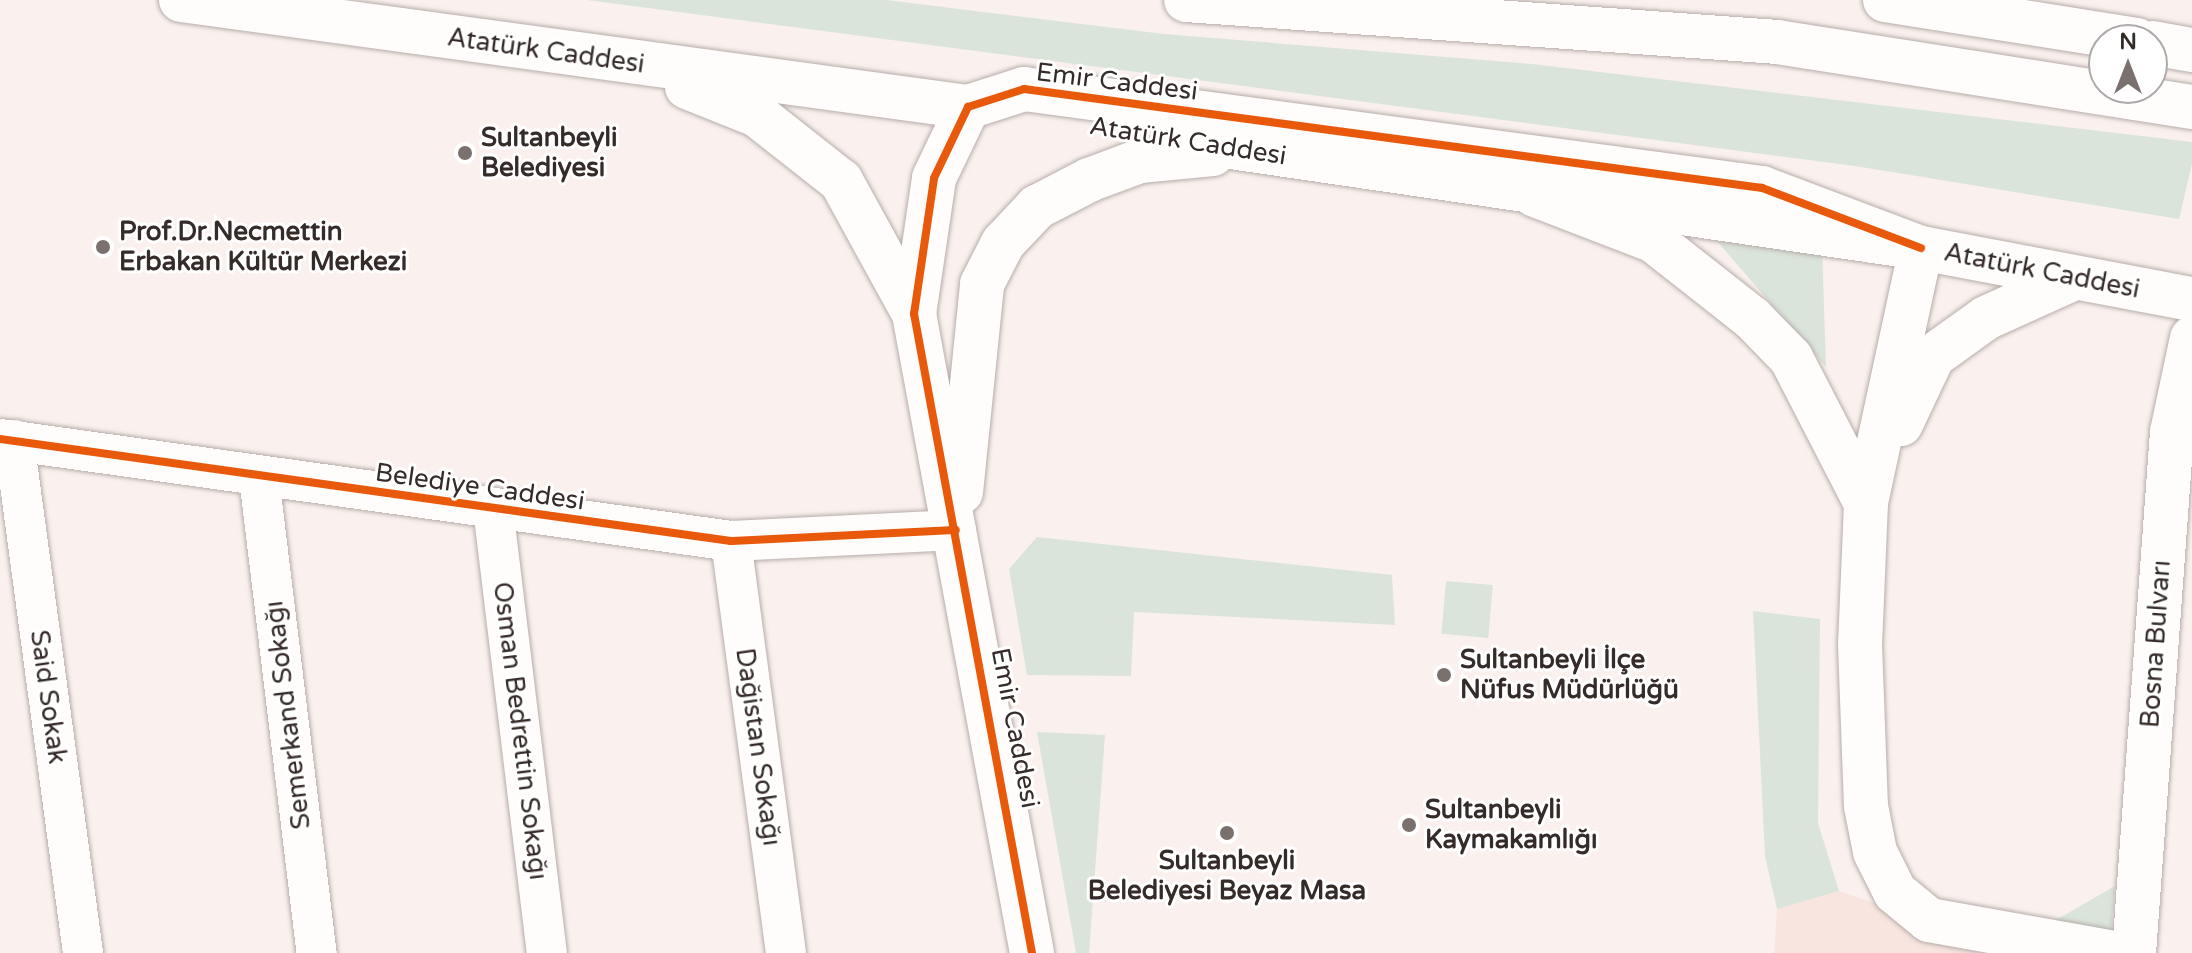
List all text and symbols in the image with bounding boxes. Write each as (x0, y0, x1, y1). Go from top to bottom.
street label: Atatürk Caddesi (445, 22, 647, 80)
north arrow (2088, 24, 2168, 104)
text: N (2119, 29, 2137, 55)
street label: Emir Caddesi (1034, 57, 1200, 107)
street label: Atatürk Caddesi (1087, 110, 1289, 172)
place label: Sultanbeyli Belediyesi (481, 122, 617, 184)
marker: Sultanbeyli Belediyesi (456, 144, 474, 162)
place label: Prof.Dr.Necmettin Erbakan Kültür Merkezi (119, 216, 407, 278)
street label: Atatürk Caddesi (1941, 237, 2143, 305)
marker: Prof.Dr.Necmettin Erbakan Kültür Merkezi (94, 238, 112, 256)
street label: Belediye Caddesi (373, 457, 587, 517)
street label: Bosna Bulvarı (2135, 559, 2177, 729)
street label: Osman Bedrettin Sokağı (486, 580, 554, 882)
street label: Semerkand Sokağı (258, 599, 318, 831)
street label: Said Sokak (23, 628, 73, 766)
place label: Sultanbeyli İlçe Nüfus Müdürlüğü (1460, 644, 1679, 706)
street label: Emir Caddesi (984, 645, 1046, 811)
street label: Dağistan Sokağı (729, 646, 787, 848)
marker: Sultanbeyli İlçe Nüfus Müdürlüğü (1435, 666, 1453, 684)
place label: Sultanbeyli Kaymakamlığı (1425, 794, 1597, 856)
marker: Sultanbeyli Kaymakamlığı (1400, 816, 1418, 834)
marker: Sultanbeyli Belediyesi Beyaz Masa (1218, 824, 1236, 842)
place label: Sultanbeyli Belediyesi Beyaz Masa (1088, 845, 1366, 906)

